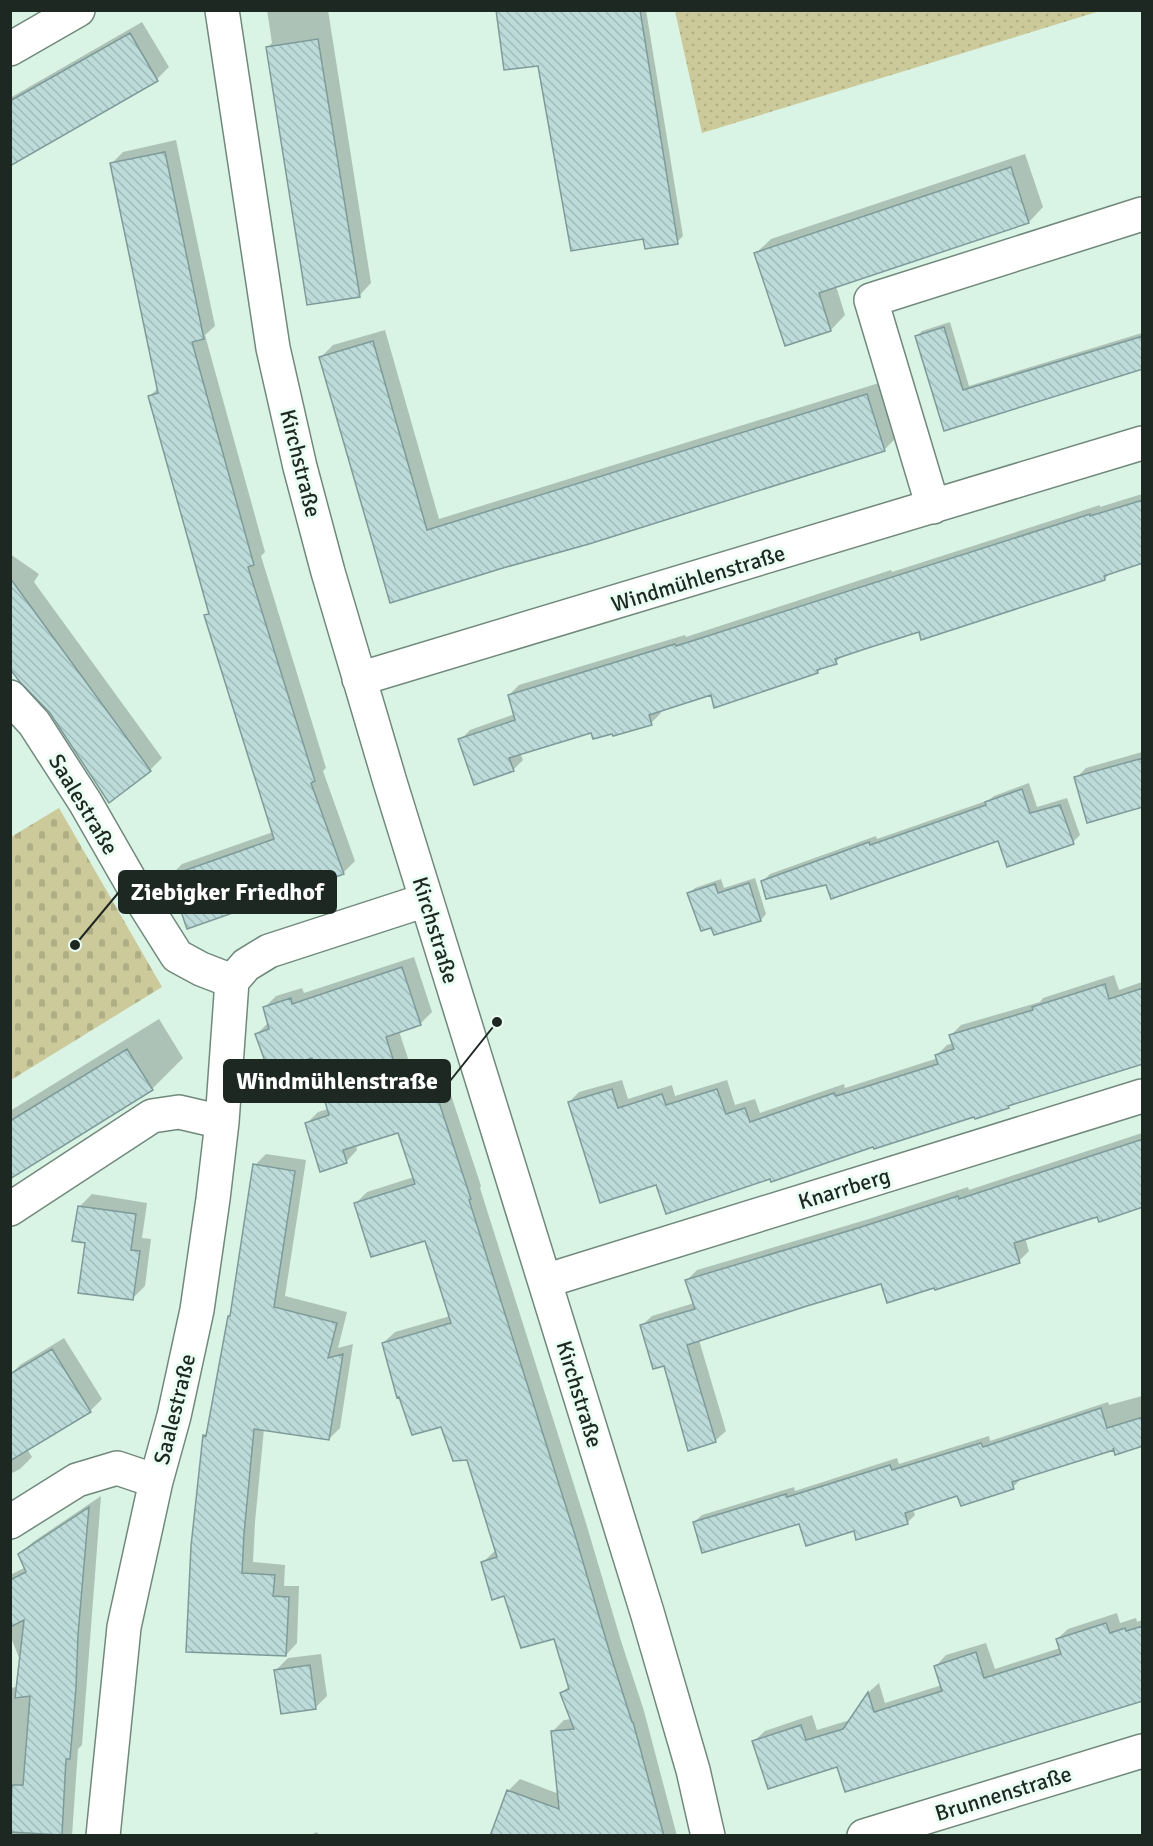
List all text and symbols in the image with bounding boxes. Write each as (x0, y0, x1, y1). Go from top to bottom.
street label: Kirchstraße (274, 406, 327, 520)
street label: Windmühlenstraße (608, 539, 788, 618)
street label: Saalestraße (43, 749, 124, 860)
callout: Ziebigker Friedhof (119, 871, 336, 913)
street label: Kirchstraße (406, 873, 465, 987)
text: Ziebigker Friedhof (130, 877, 325, 907)
callout: Windmühlenstraße (224, 1060, 450, 1102)
text: Windmühlenstraße (236, 1066, 438, 1096)
street label: Knarrberg (795, 1162, 893, 1215)
street label: Kirchstraße (550, 1337, 609, 1451)
street label: Saalestraße (148, 1351, 201, 1467)
street label: Brunnenstraße (932, 1760, 1075, 1827)

